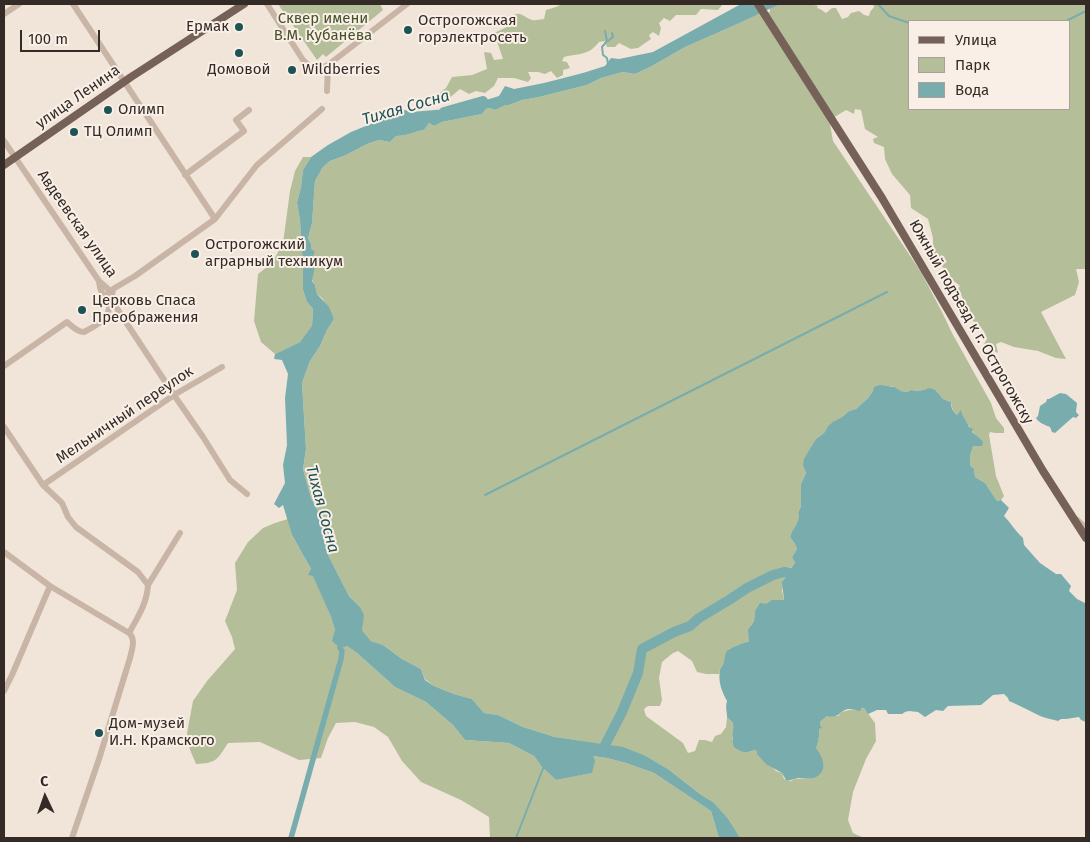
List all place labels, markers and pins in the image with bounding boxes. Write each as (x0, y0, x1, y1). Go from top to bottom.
place label: Острогожская горэлектросеть (418, 12, 527, 47)
place label: Ермак (186, 18, 229, 36)
marker: Ермак (233, 21, 245, 33)
marker: Острогожская горэлектросеть (402, 24, 414, 36)
marker: Домовой (233, 47, 245, 59)
place label: Домовой (208, 61, 270, 79)
place label: Wildberries (302, 61, 380, 79)
marker: Wildberries (286, 64, 298, 76)
place label: Олимп (118, 101, 165, 119)
marker: Олимп (102, 104, 114, 116)
place label: ТЦ Олимп (84, 123, 153, 141)
marker: ТЦ Олимп (68, 126, 80, 138)
place label: Острогожский аграрный техникум (205, 236, 343, 271)
marker: Острогожский аграрный техникум (189, 248, 201, 260)
place label: Церковь Спаса Преображения (92, 292, 199, 327)
marker: Церковь Спаса Преображения (76, 304, 88, 316)
place label: Дом-музей И.Н. Крамского (109, 715, 215, 750)
marker: Дом-музей И.Н. Крамского (93, 727, 105, 739)

